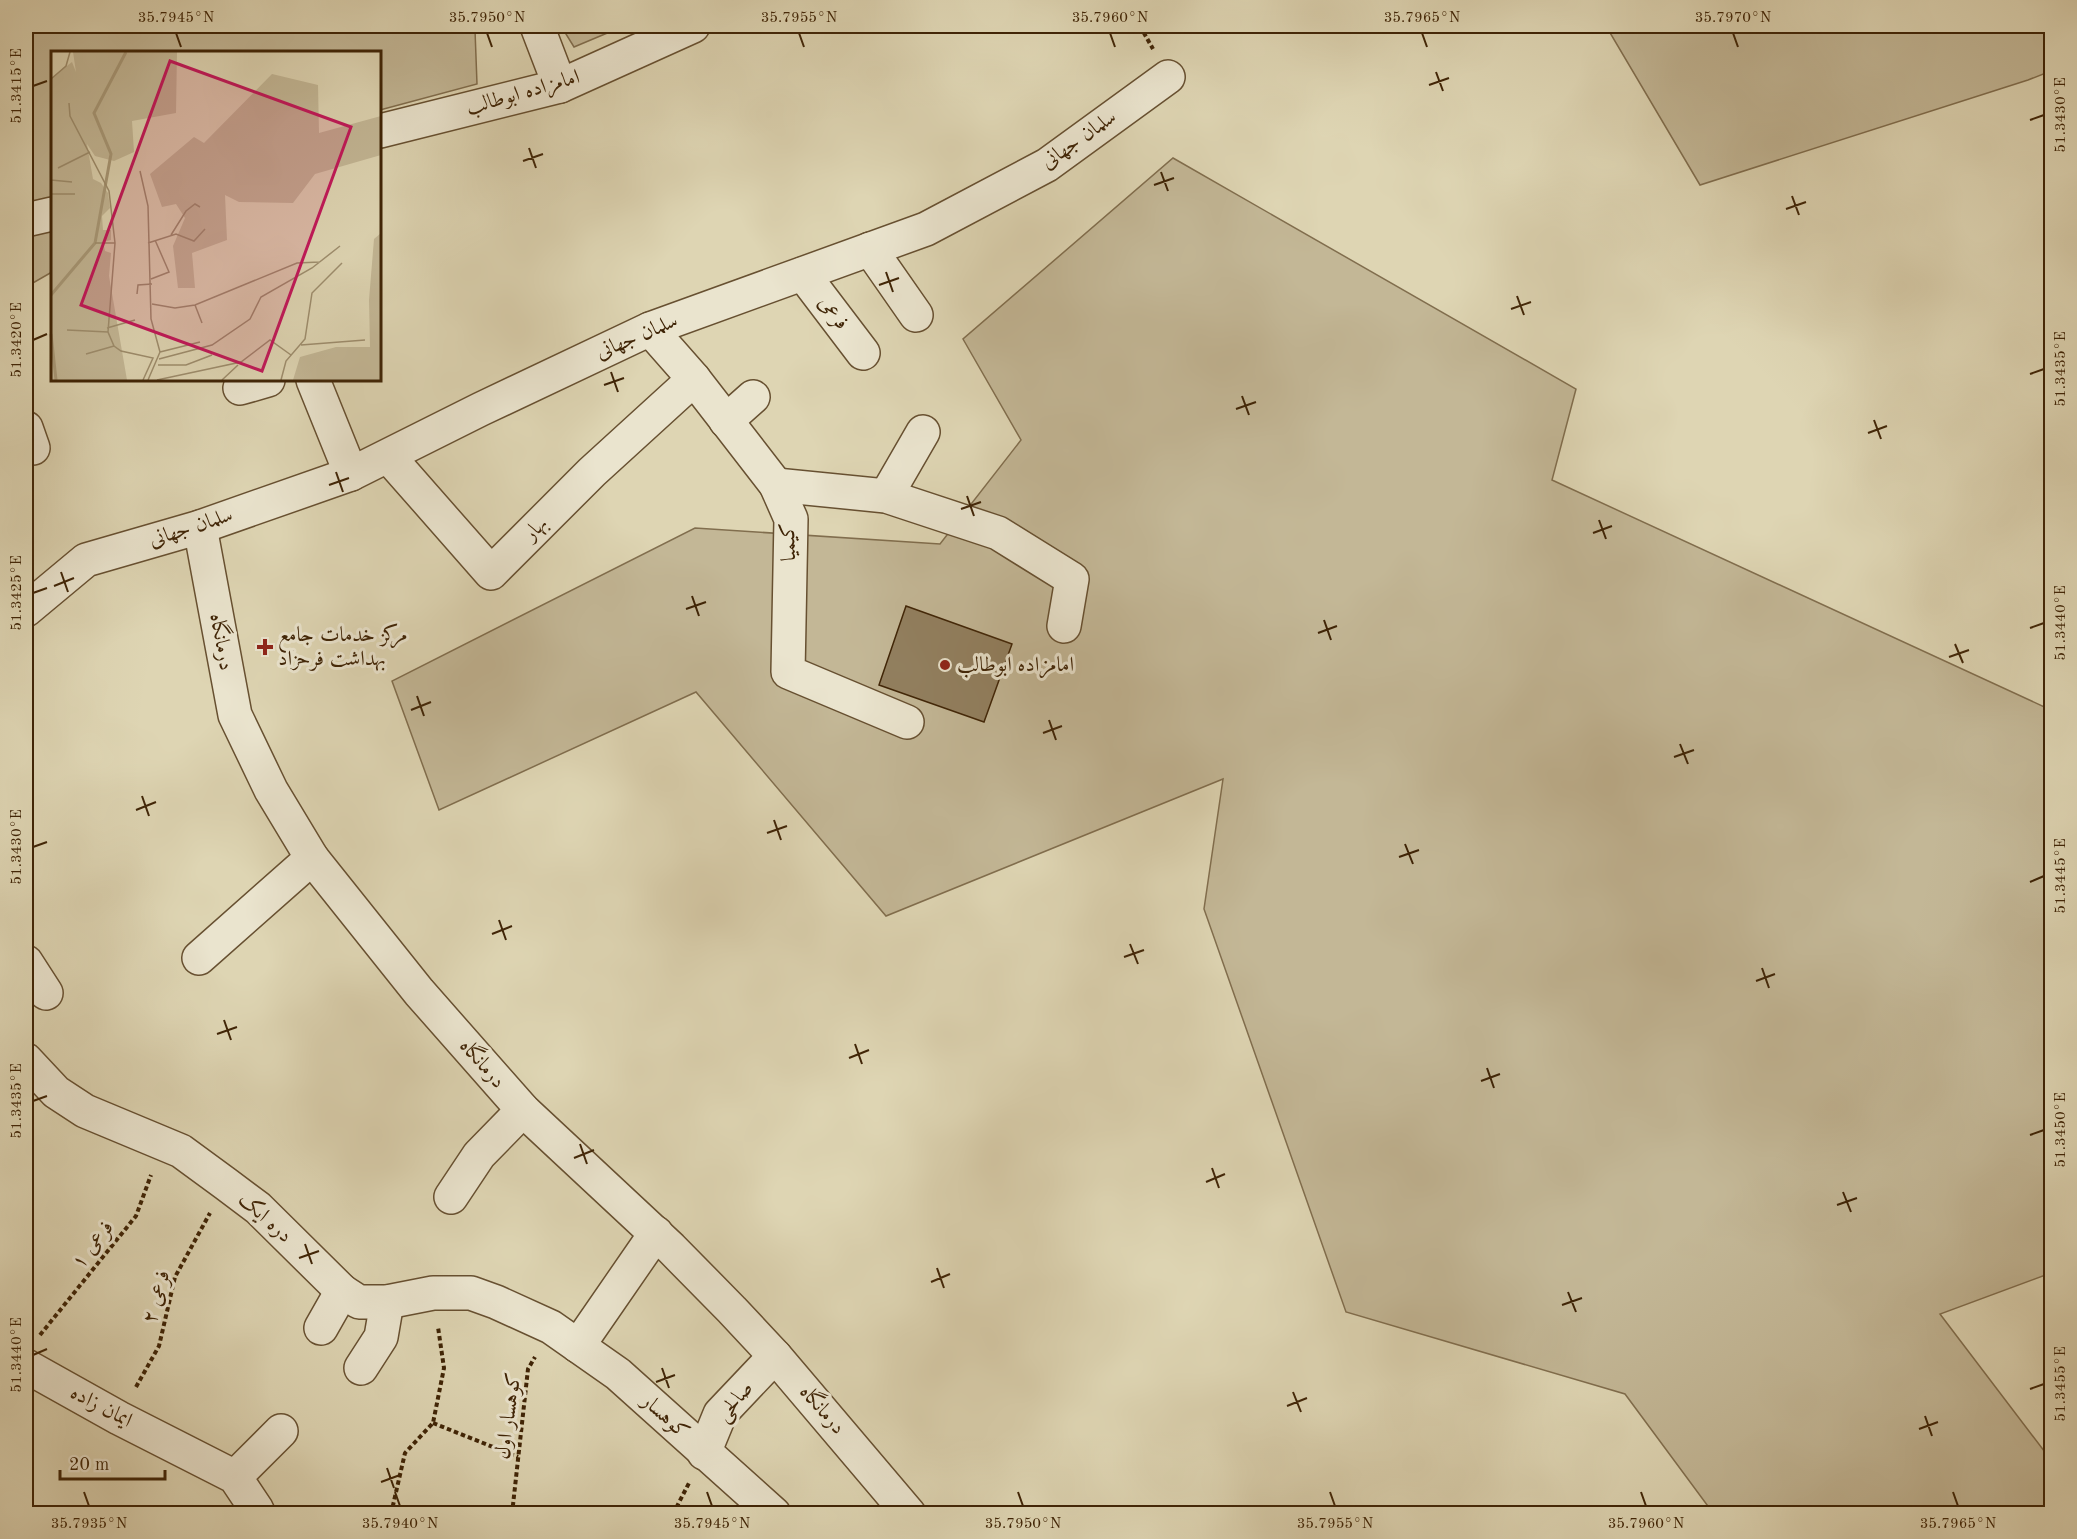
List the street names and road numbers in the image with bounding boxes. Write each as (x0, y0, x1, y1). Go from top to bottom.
street label: امامزاده ابوطالب (464, 67, 583, 122)
street label: سلمان جهانی (1037, 107, 1121, 173)
street label: فرعی (813, 292, 852, 334)
street label: سلمان جهانی (593, 310, 681, 364)
street label: سلمان جهانی (147, 505, 235, 551)
street label: بهار (519, 513, 553, 548)
street label: کیمیا (778, 522, 800, 562)
street label: درمانگاه (206, 611, 240, 672)
street label: درمانگاه (455, 1033, 512, 1093)
street label: دره ایک (234, 1187, 297, 1248)
street label: فرعی ۱ (68, 1217, 119, 1273)
street label: فرعی ۲ (139, 1268, 176, 1326)
street label: کوهسار اول (493, 1371, 526, 1461)
street label: صالحی (713, 1378, 759, 1427)
street label: درمانگاه (795, 1379, 852, 1439)
street label: ایمان زاده (66, 1382, 135, 1433)
street label: کوهسار (635, 1389, 693, 1444)

